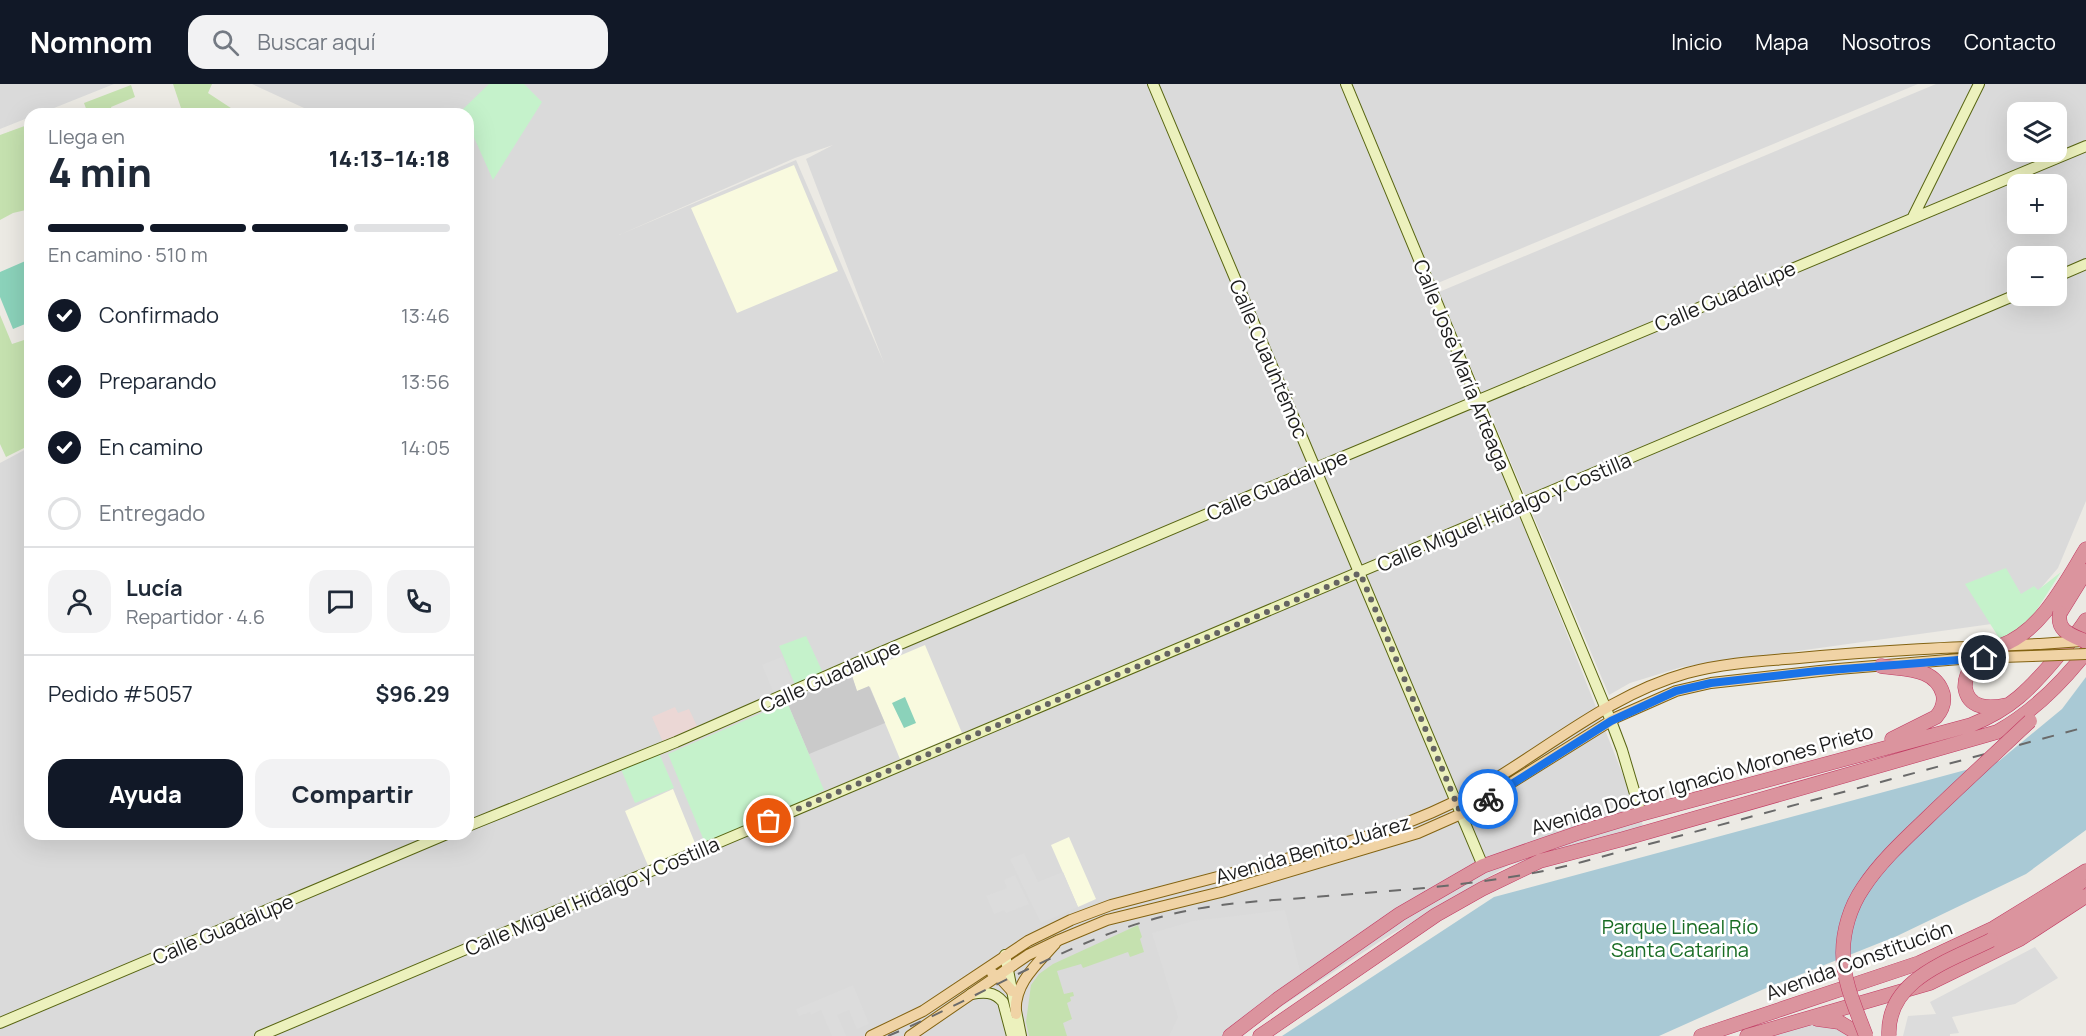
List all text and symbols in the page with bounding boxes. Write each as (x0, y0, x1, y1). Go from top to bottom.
search box (188, 15, 608, 69)
text: Nomnom (30, 23, 152, 61)
icon: search (209, 26, 242, 59)
text: Buscar aquí (257, 27, 376, 57)
text: Inicio (1671, 28, 1722, 56)
text: Mapa (1755, 28, 1809, 56)
text: Nosotros (1842, 28, 1931, 56)
text: Contacto (1964, 28, 2056, 56)
map controls (2007, 102, 2067, 306)
button: layers (2007, 102, 2067, 162)
text: Llega en (48, 123, 125, 150)
text: 14:13–14:18 (329, 144, 450, 174)
text: 4 min (48, 145, 152, 199)
button: + (2007, 174, 2067, 234)
text: En camino · 510 m (48, 241, 208, 268)
button: − (2007, 246, 2067, 306)
street label: Calle Guadalupe (1650, 254, 1800, 338)
street label: Calle José María Arteaga (1407, 255, 1517, 475)
street label: Calle Cuauhtémoc (1223, 275, 1315, 443)
icon: check (48, 299, 81, 332)
text: Confirmado (99, 300, 219, 330)
text: 13:46 (401, 302, 450, 329)
icon: check (48, 365, 81, 398)
text: Preparando (99, 366, 217, 396)
text: 13:56 (401, 368, 450, 395)
icon: check (48, 431, 81, 464)
text: En camino (99, 432, 203, 462)
text: 14:05 (401, 434, 450, 461)
street label: Calle Guadalupe (1202, 443, 1352, 527)
street label: Calle Miguel Hidalgo y Costilla (1373, 446, 1635, 578)
text: Entregado (99, 498, 205, 528)
button: person (48, 570, 111, 633)
button: chat (309, 570, 372, 633)
button: phone (387, 570, 450, 633)
text: Lucía (126, 573, 183, 603)
text: Repartidor · 4.6 (126, 603, 265, 630)
pin (1958, 632, 2009, 683)
street label: Calle Guadalupe (756, 633, 904, 719)
icon: home (1967, 641, 2000, 674)
text: Pedido #5057 (48, 679, 193, 709)
text: $96.29 (375, 679, 450, 709)
street label: Avenida Doctor Ignacio Morones Prieto (1528, 717, 1876, 841)
button: Ayuda (48, 759, 243, 828)
button: Compartir (255, 759, 450, 828)
courier (1458, 769, 1518, 829)
icon: bike (1472, 783, 1505, 816)
pin (743, 795, 794, 846)
icon: bag (752, 804, 785, 837)
street label: Avenida Benito Juárez (1212, 808, 1414, 890)
street label: Calle Miguel Hidalgo y Costilla (461, 830, 723, 962)
street label: Calle Guadalupe (148, 887, 298, 971)
park label: Parque Lineal Río Santa Catarina (1602, 913, 1758, 963)
street label: Avenida Constitución (1762, 914, 1956, 1006)

